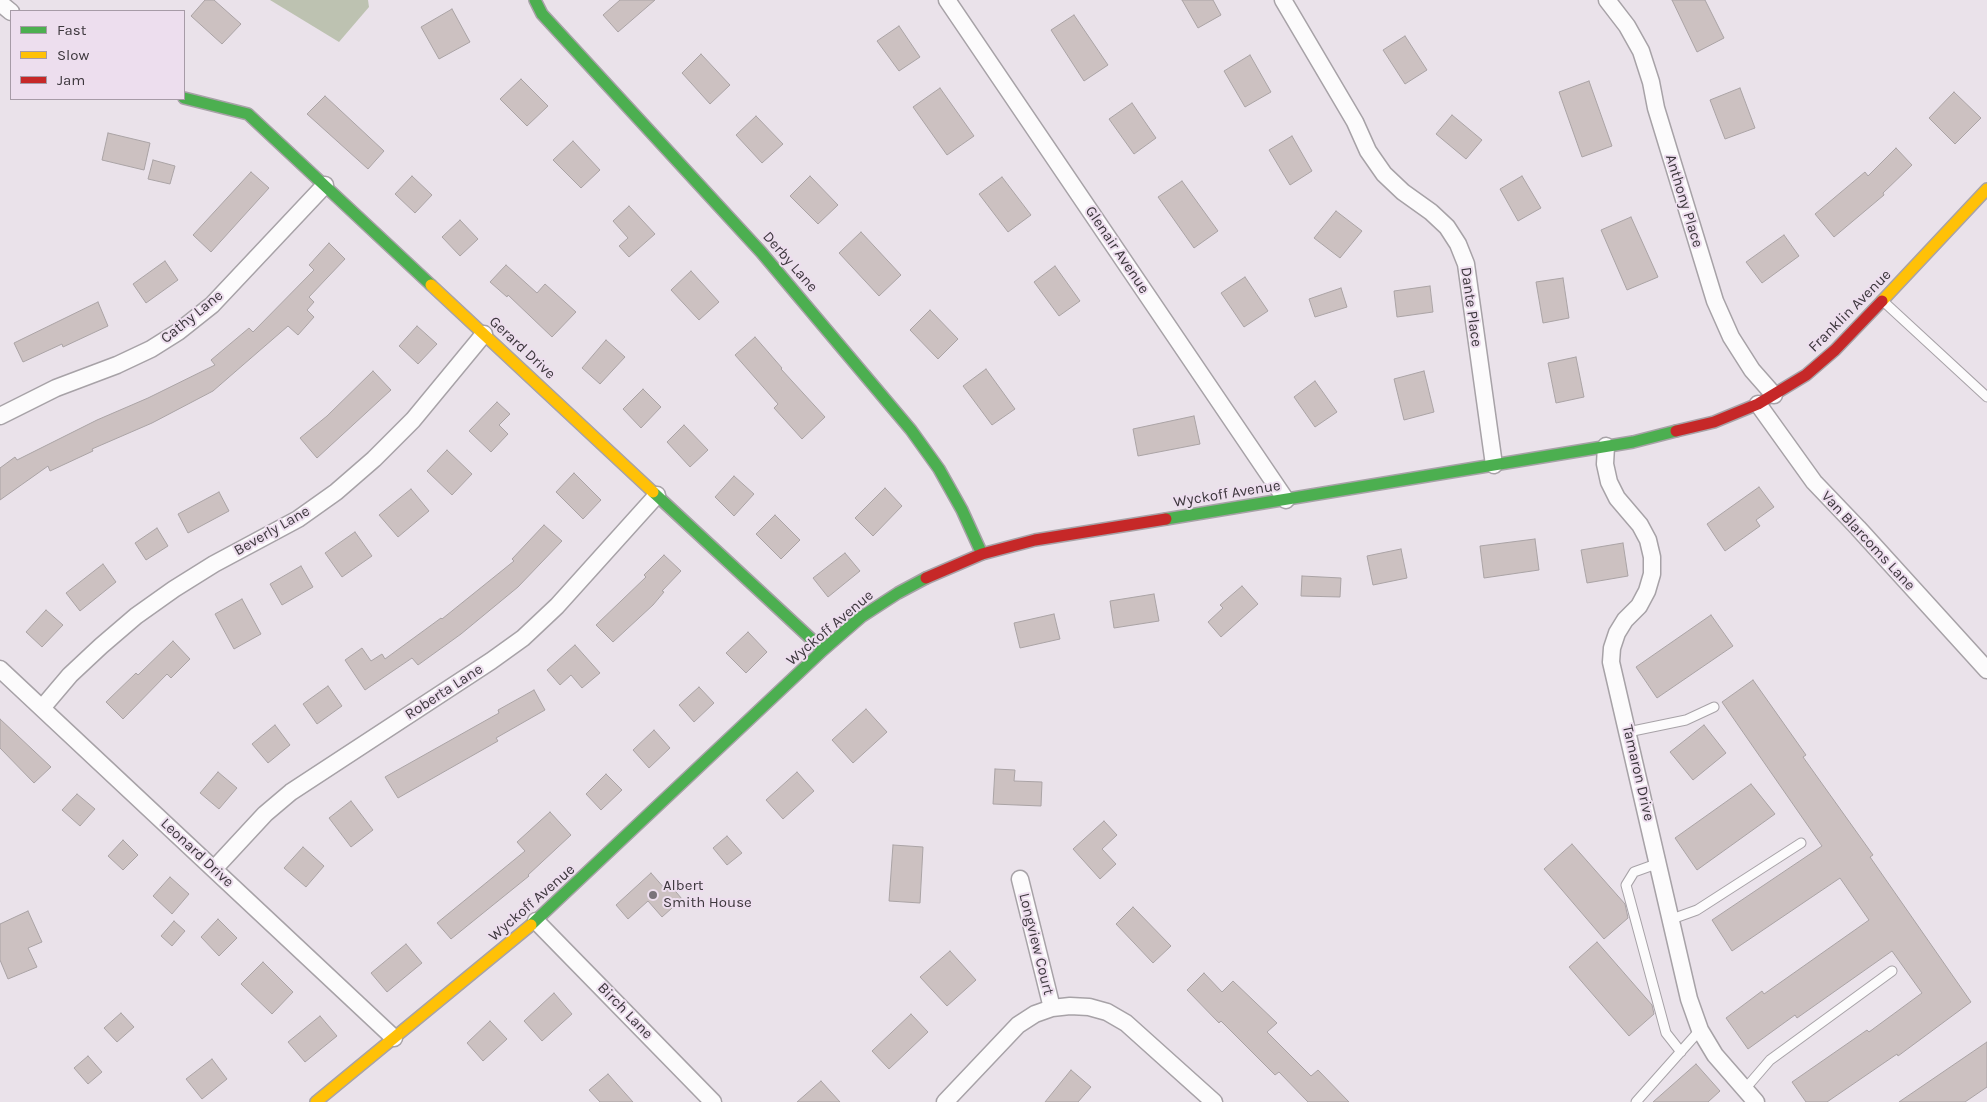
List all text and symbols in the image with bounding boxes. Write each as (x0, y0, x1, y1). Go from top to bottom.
legend (10, 10, 185, 100)
text: Fast (57, 21, 86, 39)
text: Slow (57, 46, 89, 64)
text: Jam (57, 71, 85, 89)
street label: Anthony Place (1661, 152, 1707, 250)
street label: Glenair Avenue (1081, 203, 1153, 297)
street label: Derby Lane (759, 228, 821, 296)
street label: Dante Place (1456, 266, 1486, 348)
street label: Franklin Avenue (1805, 266, 1895, 356)
street label: Cathy Lane (157, 286, 227, 348)
street label: Gerard Drive (485, 313, 559, 383)
street label: Wyckoff Avenue (1172, 477, 1282, 511)
street label: Van Blarcoms Lane (1817, 488, 1919, 594)
street label: Beverly Lane (231, 502, 313, 560)
street label: Wyckoff Avenue (783, 586, 877, 670)
street label: Roberta Lane (402, 660, 486, 724)
street label: Tamaron Drive (1618, 723, 1658, 823)
street label: Leonard Drive (157, 815, 237, 891)
street label: Wyckoff Avenue (485, 861, 579, 945)
place label: Albert Smith House (663, 877, 752, 912)
marker: Albert Smith House (647, 889, 659, 901)
street label: Longview Court (1015, 891, 1057, 997)
street label: Birch Lane (594, 979, 656, 1043)

